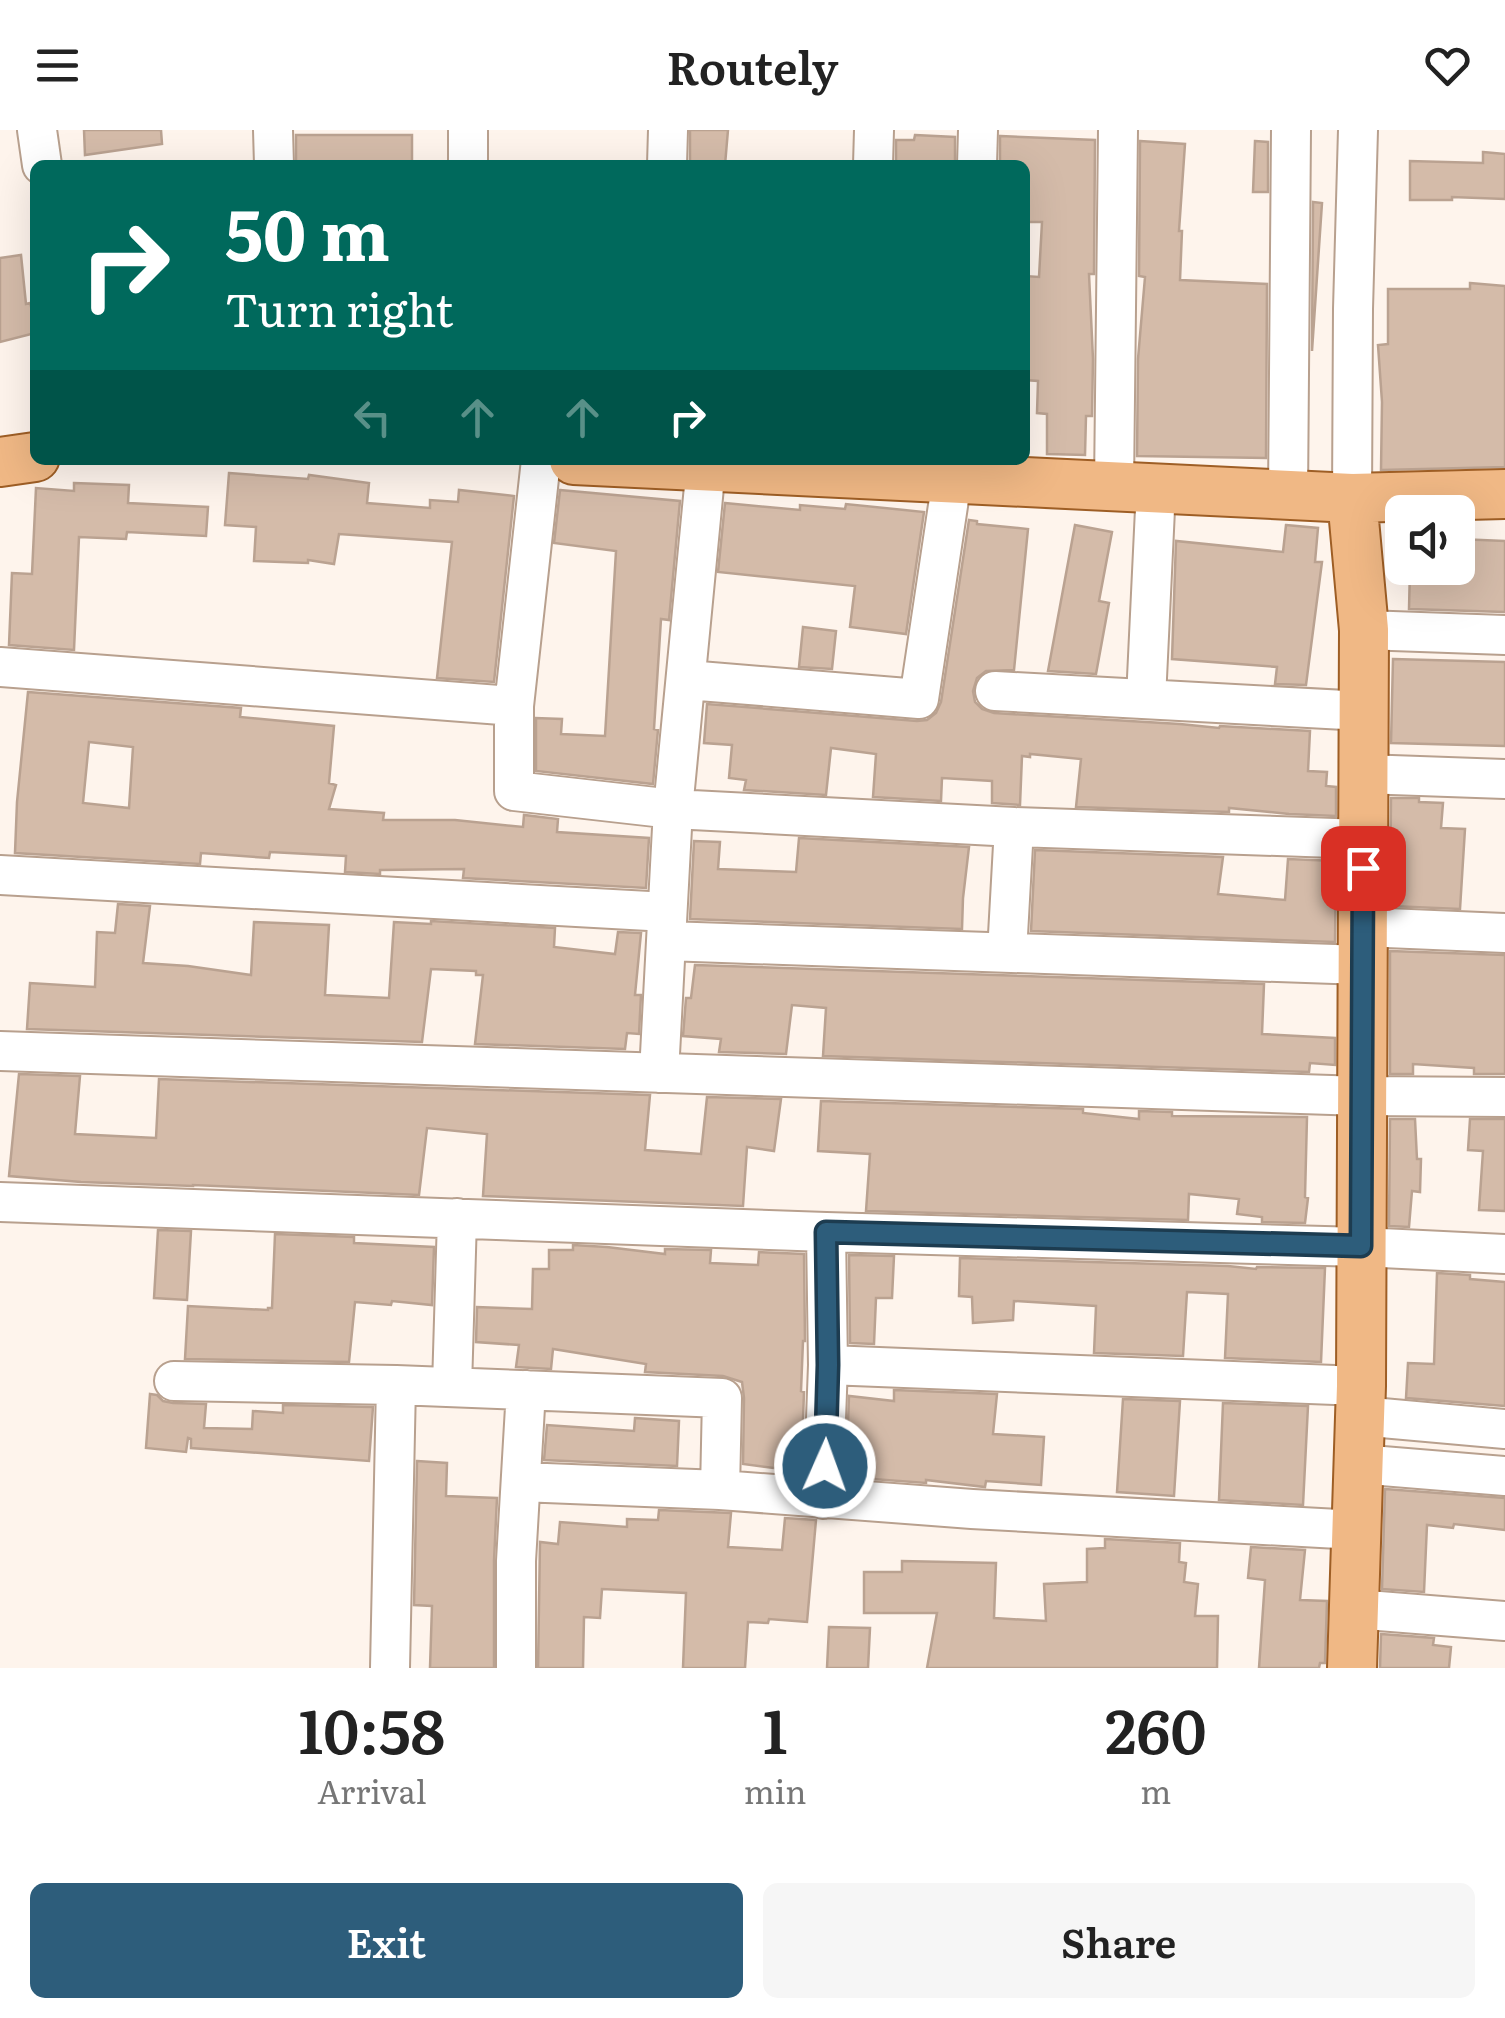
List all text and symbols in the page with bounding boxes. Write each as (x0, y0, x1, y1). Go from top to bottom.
text: Routely (667, 32, 838, 99)
icon: menu (30, 38, 85, 93)
icon: heart (1420, 38, 1475, 93)
text: 50 m (225, 179, 390, 283)
icon: right (60, 200, 190, 330)
text: Turn right (225, 274, 453, 341)
icon: left (345, 390, 400, 445)
icon: ahead (450, 390, 505, 445)
icon: ahead (555, 390, 610, 445)
icon: right (660, 390, 715, 445)
map controls (1385, 495, 1475, 585)
button: sound (1385, 495, 1475, 585)
pin (1321, 826, 1406, 911)
icon: arrive (1336, 841, 1391, 896)
position arrow (773, 1414, 877, 1518)
text: 10:58 (299, 1683, 445, 1772)
text: 1 (763, 1683, 787, 1772)
text: 260 (1105, 1683, 1206, 1772)
text: Arrival (317, 1766, 426, 1814)
text: min (744, 1766, 807, 1814)
text: m (1140, 1766, 1171, 1814)
button: Exit (30, 1883, 743, 1998)
button: Share (763, 1883, 1475, 1998)

